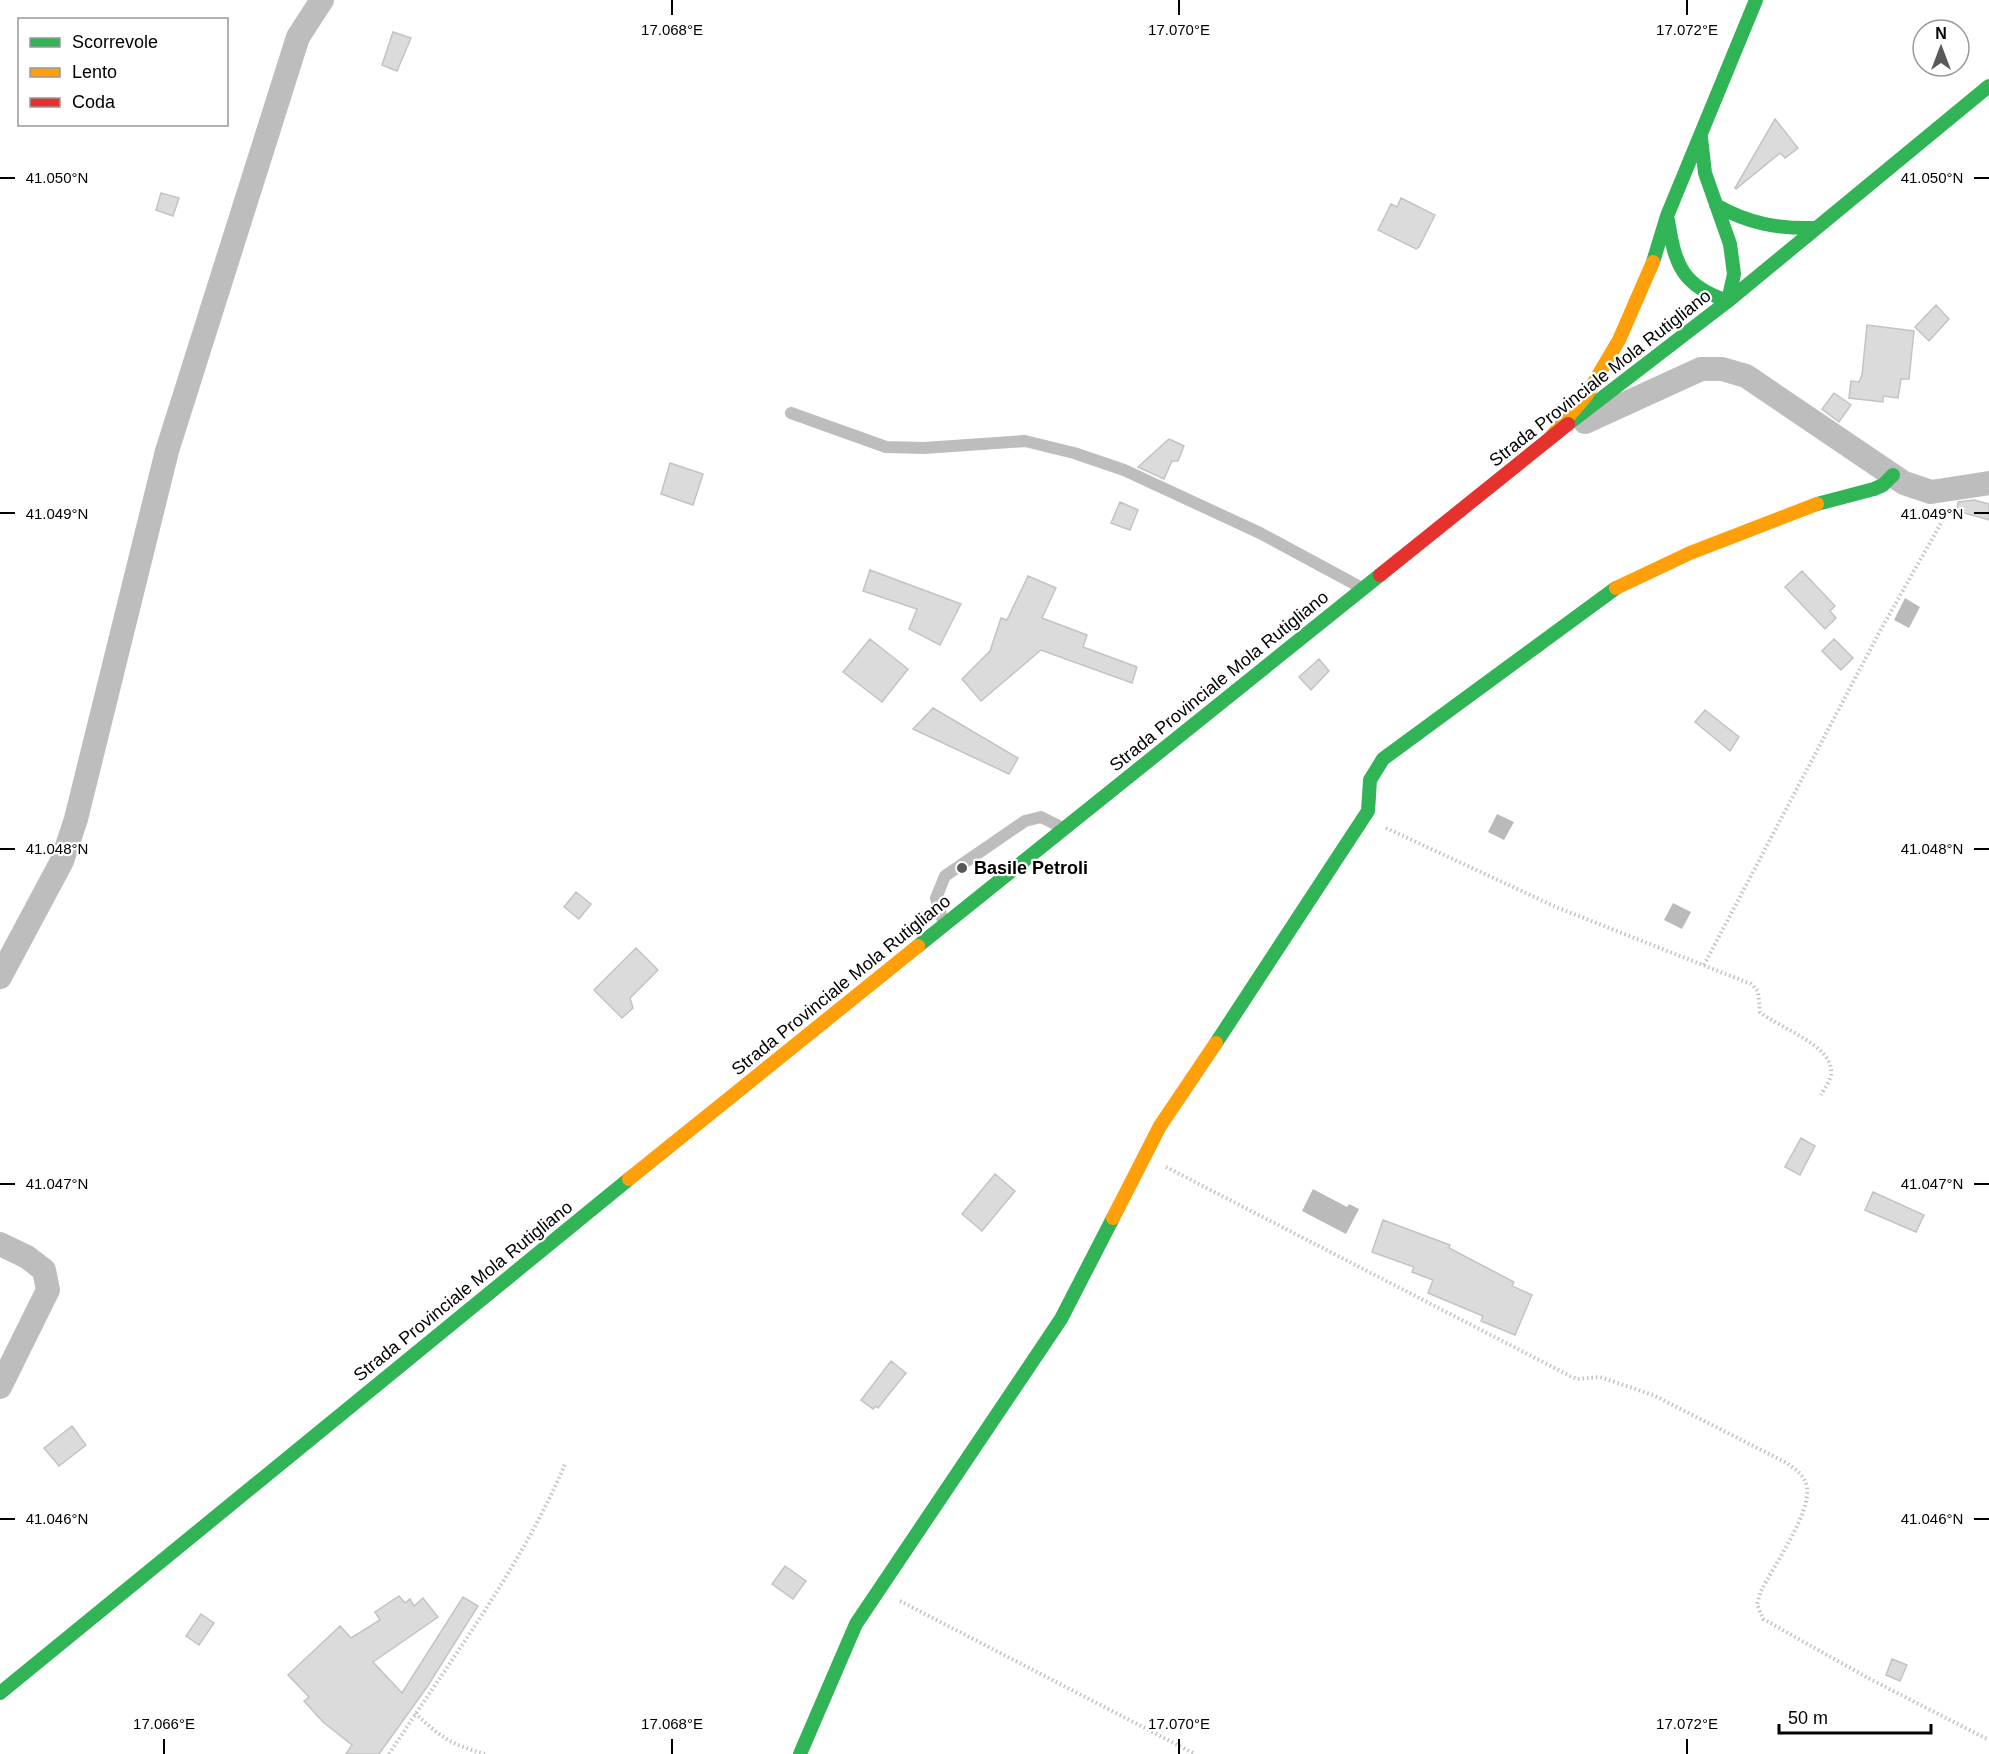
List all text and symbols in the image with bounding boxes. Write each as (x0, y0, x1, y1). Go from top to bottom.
legend (18, 18, 228, 126)
north arrow (1911, 18, 1971, 78)
text: 17.068°E (641, 21, 703, 38)
text: 17.070°E (1148, 21, 1210, 38)
text: 17.072°E (1656, 21, 1718, 38)
text: N (1935, 25, 1947, 42)
text: Scorrevole (72, 32, 158, 52)
text: Lento (72, 62, 117, 82)
text: Coda (72, 92, 116, 112)
text: 41.050°N (26, 169, 88, 186)
text: 41.050°N (1901, 169, 1963, 186)
street label: Strada Provinciale Mola Rutigliano (1485, 285, 1715, 471)
text: 41.049°N (26, 505, 88, 522)
text: 41.049°N (1901, 505, 1963, 522)
street label: Strada Provinciale Mola Rutigliano (1106, 587, 1332, 775)
text: 41.048°N (26, 840, 88, 857)
text: 41.048°N (1901, 840, 1963, 857)
place label: Basile Petroli (974, 858, 1088, 878)
marker: Basile Petroli (955, 861, 969, 875)
street label: Strada Provinciale Mola Rutigliano (728, 891, 954, 1079)
text: 41.047°N (26, 1175, 88, 1192)
text: 41.047°N (1901, 1175, 1963, 1192)
street label: Strada Provinciale Mola Rutigliano (350, 1197, 576, 1385)
text: 41.046°N (26, 1510, 88, 1527)
text: 41.046°N (1901, 1510, 1963, 1527)
scale bar (1779, 1697, 1930, 1735)
text: 50 m (1788, 1708, 1828, 1728)
text: 17.066°E (133, 1715, 195, 1732)
text: 17.068°E (641, 1715, 703, 1732)
text: 17.070°E (1148, 1715, 1210, 1732)
text: 17.072°E (1656, 1715, 1718, 1732)

